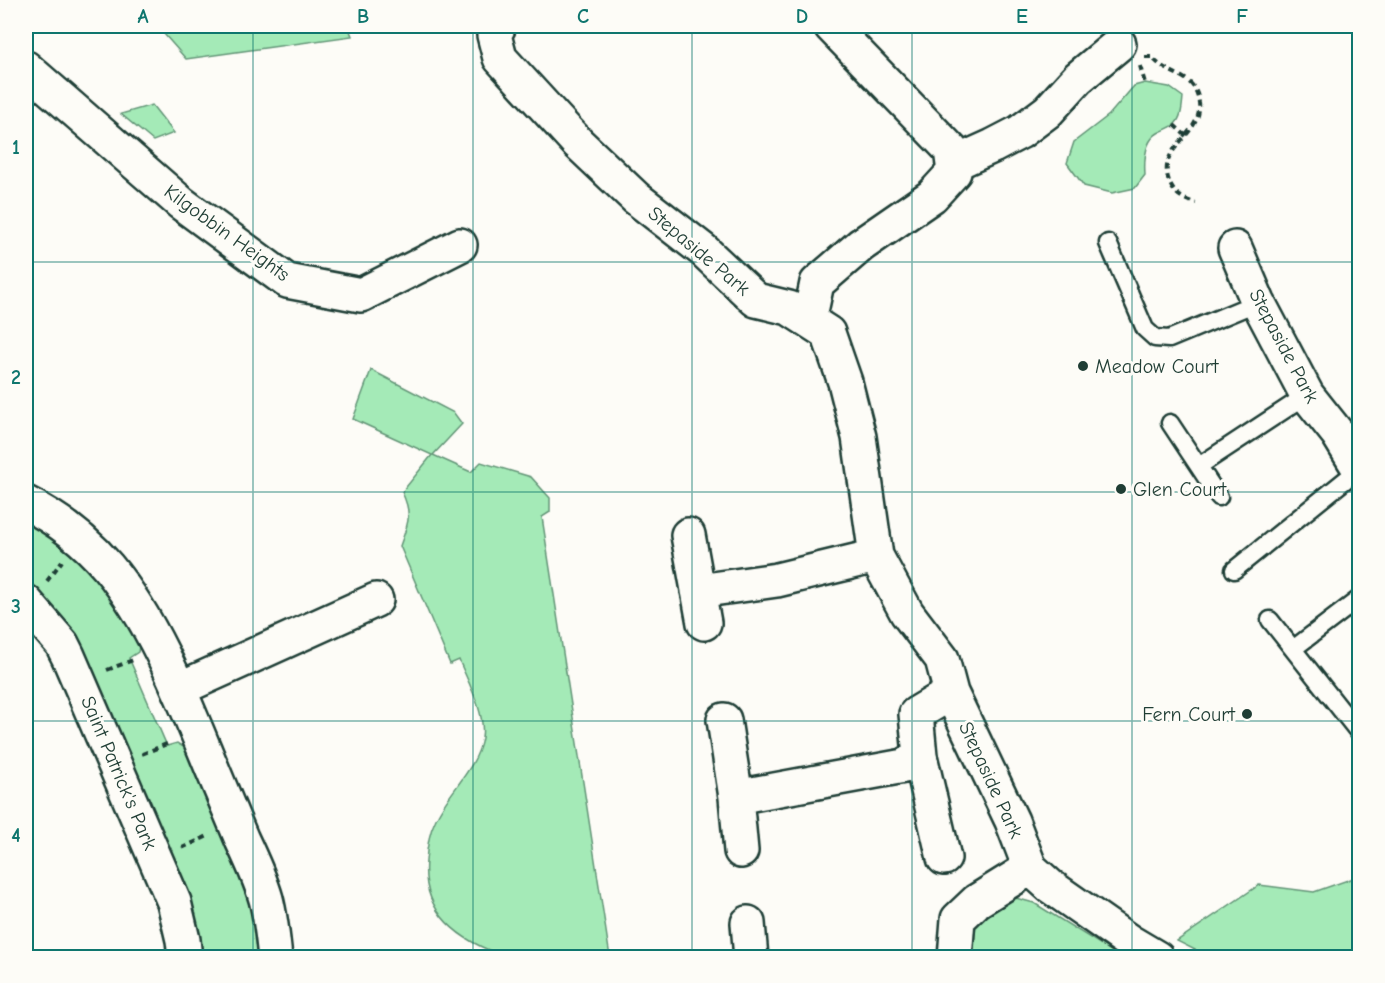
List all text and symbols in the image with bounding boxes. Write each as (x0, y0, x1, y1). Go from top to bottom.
text: A (137, 5, 149, 28)
text: B (357, 5, 369, 28)
text: C (577, 5, 589, 28)
text: D (796, 5, 808, 28)
text: E (1016, 5, 1028, 28)
text: F (1236, 5, 1248, 28)
text: 1 (12, 136, 20, 159)
street label: Kilgobbin Heights (160, 180, 294, 286)
street label: Stepaside Park (643, 202, 755, 300)
street label: Stepaside Park (1244, 285, 1324, 407)
place label: Meadow Court (1095, 355, 1220, 378)
marker: Meadow Court (1076, 359, 1090, 373)
text: 2 (11, 366, 21, 389)
place label: Glen Court (1133, 478, 1227, 501)
marker: Glen Court (1114, 482, 1128, 496)
text: 3 (11, 595, 21, 618)
street label: Saint Patrick's Park (76, 693, 162, 854)
place label: Fern Court (1142, 703, 1236, 726)
marker: Fern Court (1240, 707, 1254, 721)
street label: Stepaside Park (954, 718, 1028, 842)
text: 4 (11, 824, 21, 847)

